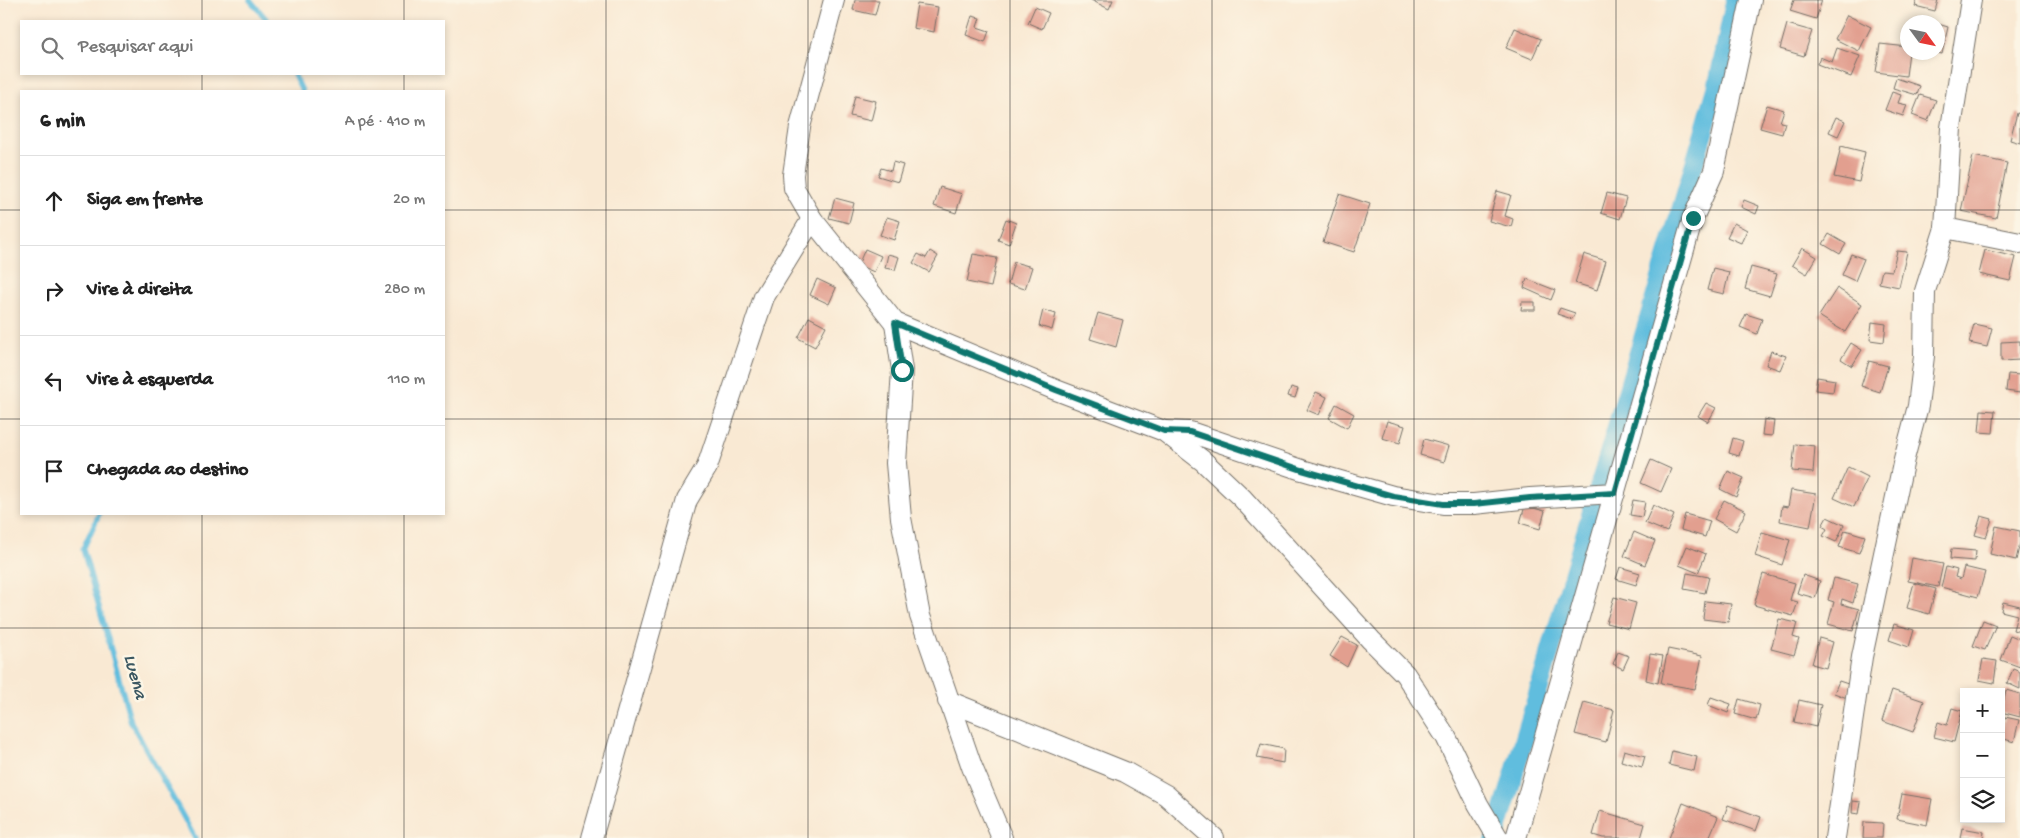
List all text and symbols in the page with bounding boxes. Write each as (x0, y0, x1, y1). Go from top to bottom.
north arrow (1900, 15, 1945, 60)
search box (20, 20, 445, 75)
icon: search (38, 34, 66, 62)
text: Pesquisar aqui (78, 36, 193, 59)
text: 6 min (40, 110, 85, 135)
text: A pé · 410 m (345, 113, 425, 132)
icon: ahead (40, 187, 68, 215)
text: Siga em frente (87, 189, 203, 212)
text: 20 m (393, 191, 425, 210)
route end (1682, 207, 1705, 230)
icon: right (40, 277, 68, 305)
text: Vire à direita (87, 279, 192, 302)
text: 280 m (384, 281, 425, 300)
route start (891, 359, 914, 382)
icon: left (40, 367, 68, 395)
text: Vire à esquerda (87, 369, 213, 392)
text: 110 m (388, 371, 425, 390)
icon: arrive (40, 457, 68, 485)
text: Chegada ao destino (87, 459, 248, 482)
water label: Luena (117, 652, 151, 703)
map controls (1960, 688, 2005, 823)
button: + (1960, 688, 2005, 733)
button: − (1960, 733, 2005, 778)
button: layers (1960, 778, 2005, 823)

